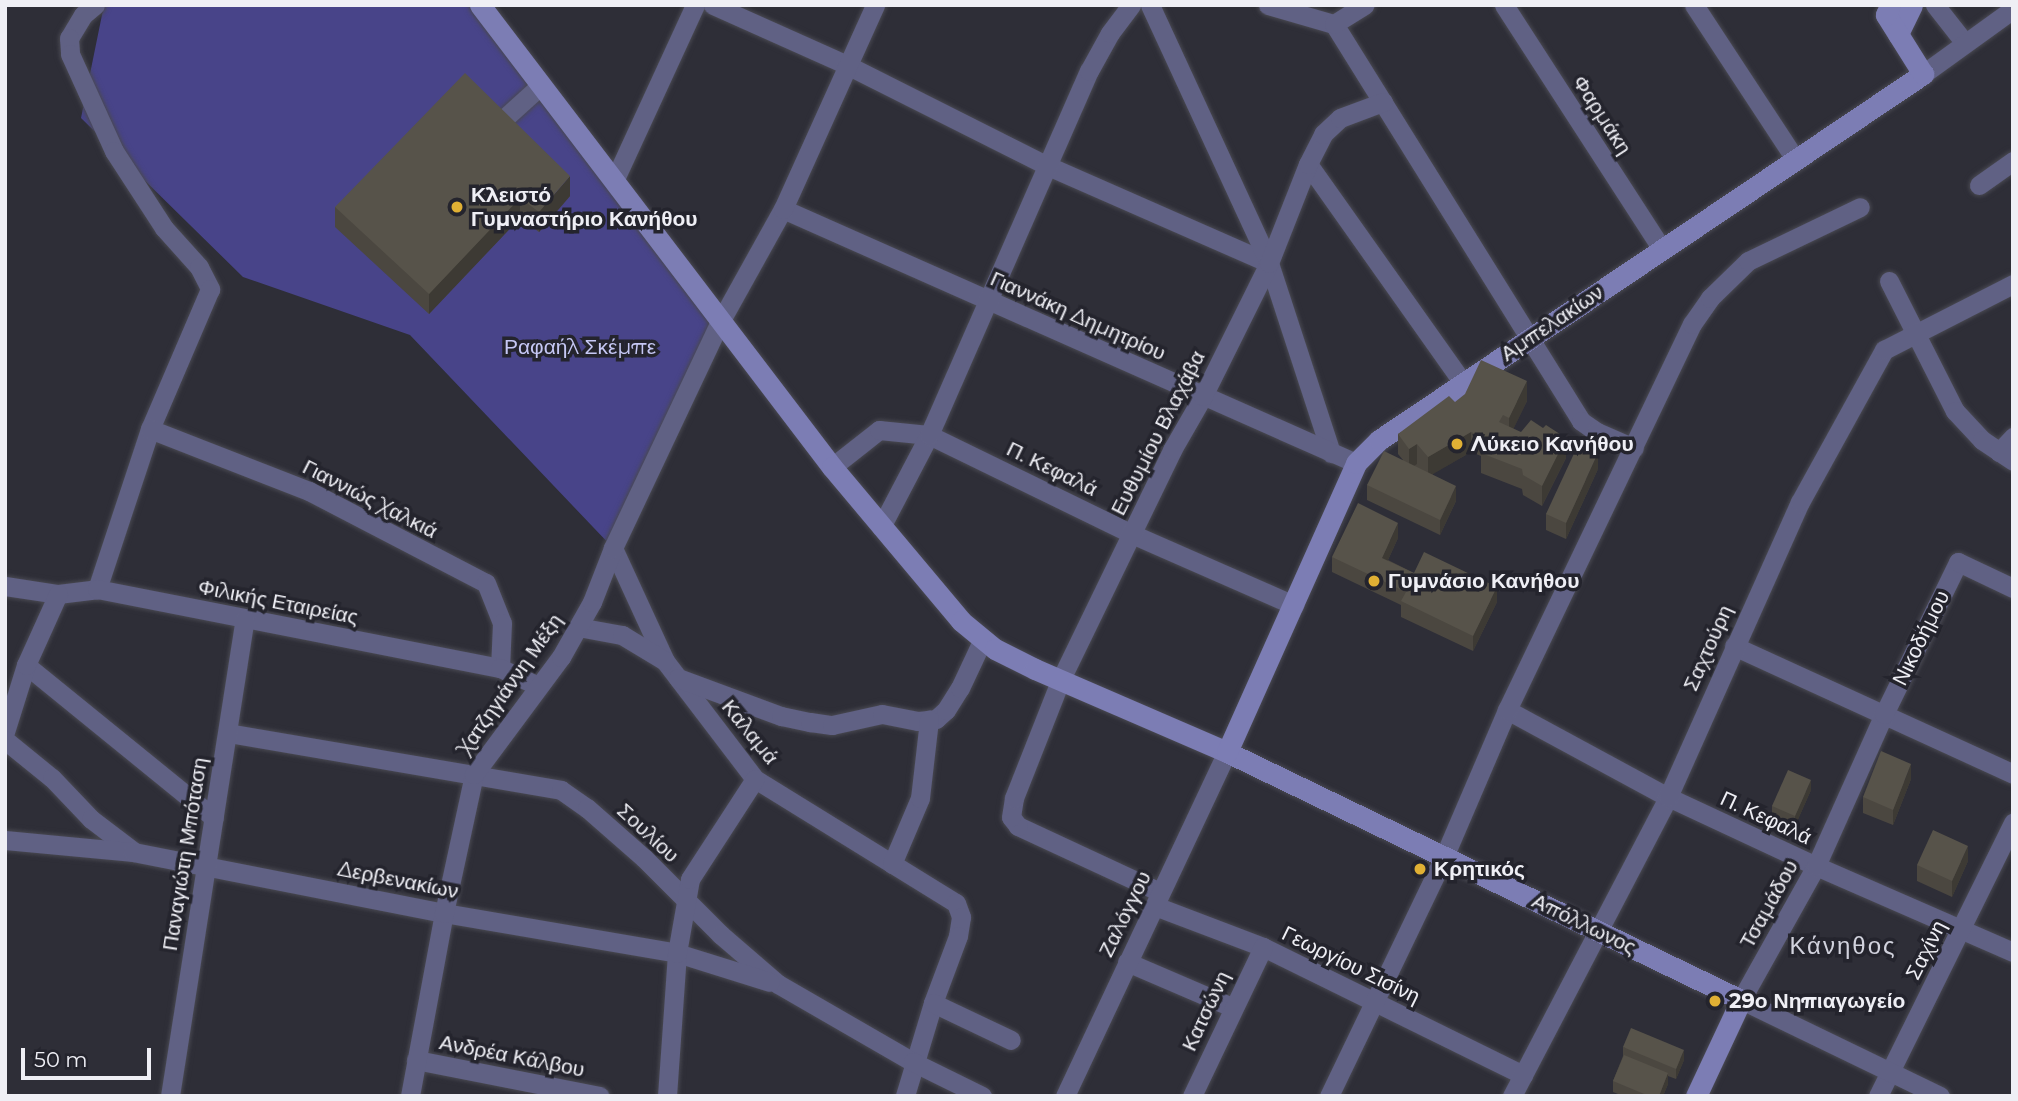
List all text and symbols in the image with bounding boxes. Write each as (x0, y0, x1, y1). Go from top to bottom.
street label: Φαρμάκη (1567, 71, 1637, 159)
place label: Κλειστό Γυμναστήριο Κανήθου (471, 182, 698, 232)
marker: Κλειστό Γυμναστήριο Κανήθου (449, 199, 465, 215)
street label: Γιαννάκη Δημητρίου (987, 266, 1169, 366)
street label: Αμπελακίων (1496, 279, 1608, 367)
park label: Ραφαήλ Σκέμπε (504, 334, 656, 360)
street label: Ευθυμίου Βλαχάβα (1106, 346, 1210, 520)
place label: Λύκειο Κανήθου (1471, 431, 1634, 457)
street label: Π. Κεφαλά (1003, 436, 1101, 502)
marker: Λύκειο Κανήθου (1449, 436, 1465, 452)
street label: Γιαννιώς Χαλκιά (298, 454, 442, 544)
place label: Γυμνάσιο Κανήθου (1388, 568, 1579, 594)
marker: Γυμνάσιο Κανήθου (1366, 573, 1382, 589)
street label: Φιλικής Εταιρείας (196, 574, 360, 630)
street label: Νικοδήμου (1887, 586, 1955, 690)
street label: Σαχτούρη (1678, 601, 1738, 695)
street label: Χατζηγιάννη Μέξη (452, 609, 568, 759)
street label: Καλαμά (716, 695, 784, 769)
street label: Παναγιώτη Μπόταση (157, 755, 213, 953)
street label: Π. Κεφαλά (1716, 786, 1816, 850)
street label: Σουλίου (612, 798, 684, 868)
street label: Δερβενακίων (335, 856, 461, 904)
place label: Κρητικός (1434, 856, 1525, 882)
street label: Τσαμάδου (1735, 856, 1803, 952)
marker: Κρητικός (1412, 861, 1428, 877)
street label: Ζαλόγγου (1093, 867, 1157, 961)
street label: Απόλλωνος (1528, 888, 1640, 960)
street label: Σαχίνη (1900, 916, 1952, 984)
street label: Γεωργίου Σισίνη (1278, 921, 1424, 1009)
district label: Κάνηθος (1790, 932, 1896, 960)
street label: Κατσώνη (1177, 967, 1235, 1055)
place label: 29ο Νηπιαγωγείο (1729, 988, 1905, 1014)
marker: 29ο Νηπιαγωγείο (1707, 993, 1723, 1009)
street label: Ανδρέα Κάλβου (437, 1030, 587, 1082)
scale bar (24, 1034, 154, 1078)
text: 50 m (34, 1047, 88, 1072)

